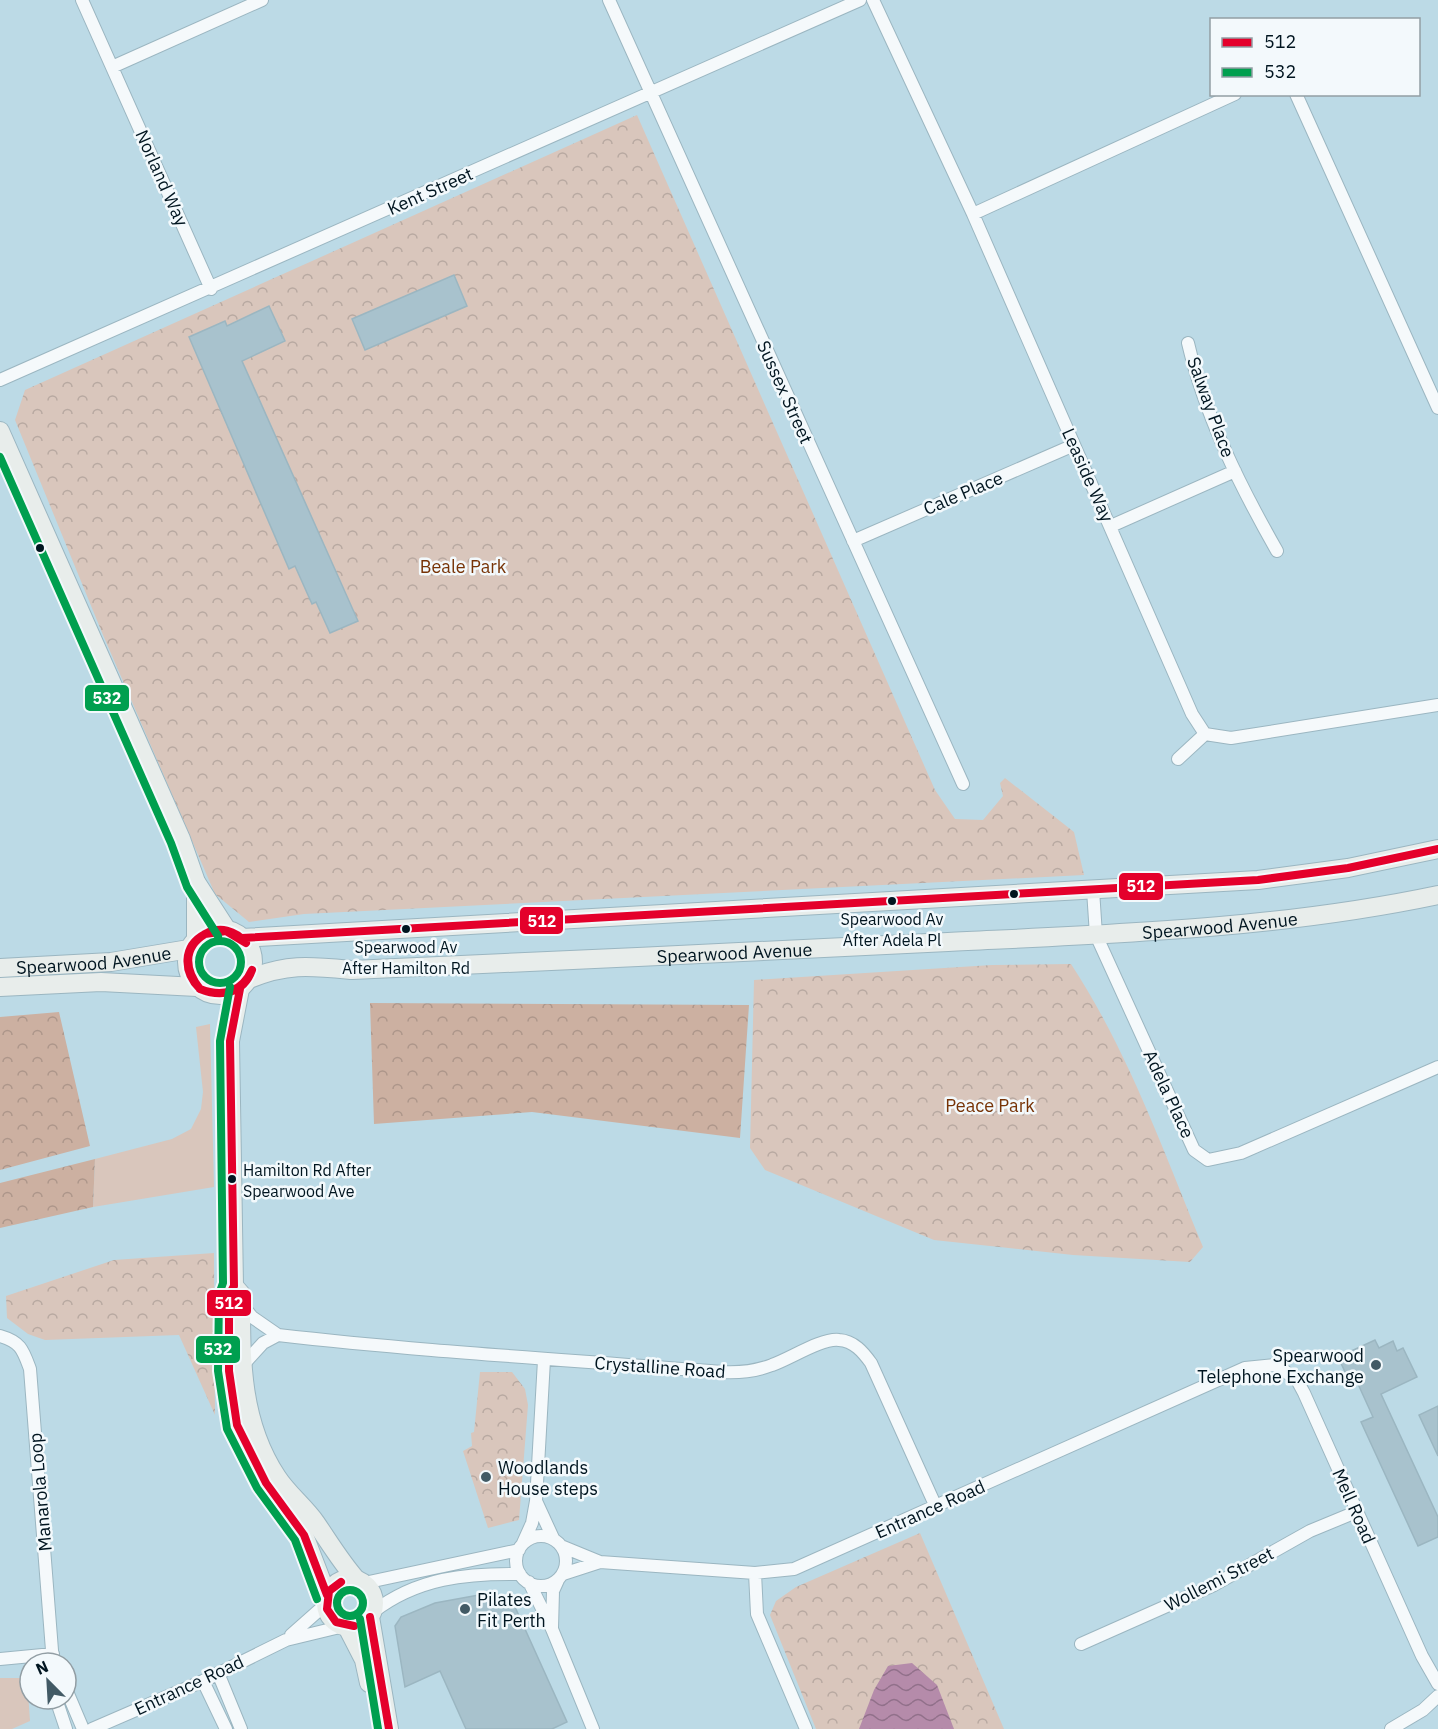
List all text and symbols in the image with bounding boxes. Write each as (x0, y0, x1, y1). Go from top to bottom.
legend (1210, 18, 1420, 96)
text: 512 (1264, 30, 1296, 53)
text: 532 (1264, 60, 1296, 83)
street label: Norland Way (131, 126, 193, 230)
street label: Kent Street (384, 162, 476, 220)
street label: Sussex Street (752, 337, 818, 447)
street label: Salway Place (1182, 353, 1240, 461)
street label: Leaside Way (1057, 424, 1119, 526)
street label: Cale Place (920, 466, 1006, 520)
unlabelled marker (34, 542, 46, 554)
park label: Beale Park (420, 555, 507, 578)
line badge: 532 (84, 684, 130, 712)
text: 532 (93, 688, 121, 708)
line badge: 512 (1118, 872, 1164, 901)
text: 512 (1127, 876, 1155, 896)
unlabelled marker (1008, 888, 1020, 900)
marker: Spearwood Av After Adela Pl (886, 895, 898, 907)
line badge: 512 (519, 906, 564, 935)
street label: Spearwood Avenue (1141, 907, 1299, 943)
place label: Spearwood Av After Adela Pl (841, 909, 944, 950)
text: 512 (528, 911, 556, 931)
marker: Spearwood Av After Hamilton Rd (400, 923, 412, 935)
place label: Spearwood Av After Hamilton Rd (342, 937, 470, 978)
street label: Spearwood Avenue (656, 937, 813, 968)
street label: Spearwood Avenue (15, 941, 173, 979)
street label: Adela Place (1139, 1046, 1200, 1142)
park label: Peace Park (945, 1094, 1035, 1117)
place label: Hamilton Rd After Spearwood Ave (243, 1160, 371, 1201)
marker: Hamilton Rd After Spearwood Ave (226, 1173, 238, 1185)
line badge: 512 (206, 1289, 252, 1317)
text: 512 (215, 1293, 243, 1313)
line badge: 532 (195, 1335, 241, 1364)
text: 532 (204, 1339, 232, 1359)
place label: Spearwood Telephone Exchange (1197, 1344, 1364, 1388)
street label: Crystalline Road (594, 1351, 726, 1383)
marker: Spearwood Telephone Exchange (1369, 1358, 1383, 1372)
street label: Manarola Loop (23, 1432, 57, 1552)
place label: Woodlands House steps (498, 1456, 598, 1500)
street label: Mell Road (1327, 1465, 1381, 1547)
marker: Woodlands House steps (479, 1470, 493, 1484)
street label: Entrance Road (871, 1475, 989, 1543)
street label: Wollemi Street (1161, 1542, 1277, 1616)
place label: Pilates Fit Perth (477, 1588, 546, 1632)
marker: Pilates Fit Perth (458, 1602, 472, 1616)
street label: Entrance Road (131, 1650, 247, 1720)
north arrow (18, 1651, 78, 1711)
text: N (33, 1656, 51, 1679)

